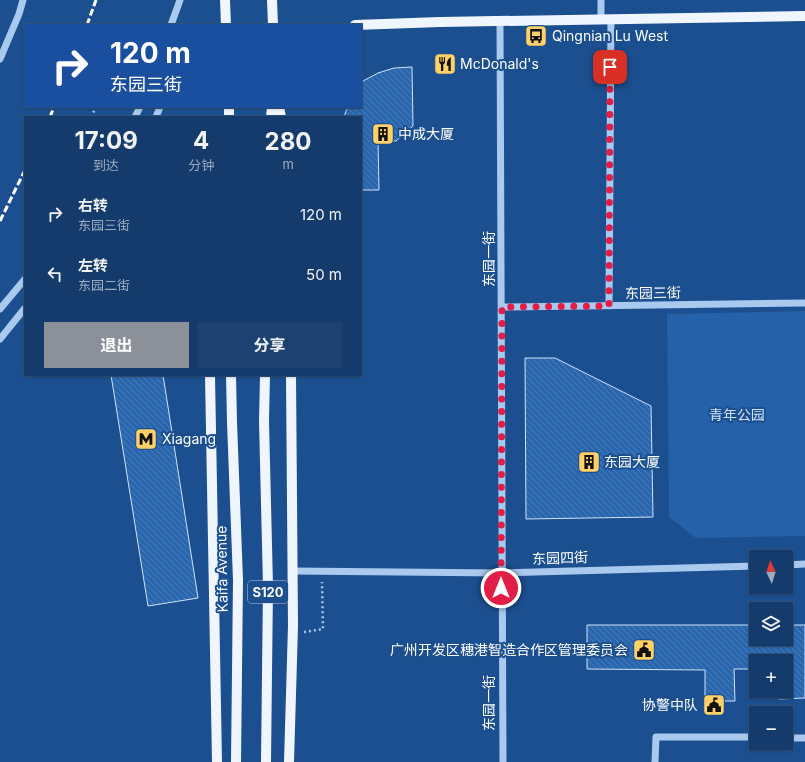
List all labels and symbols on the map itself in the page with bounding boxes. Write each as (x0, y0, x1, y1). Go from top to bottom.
bus stop icon: Qingnian Lu West (523, 23, 549, 49)
place label: Qingnian Lu West (552, 27, 668, 44)
pin (593, 50, 627, 84)
restaurant icon: McDonald's (432, 51, 458, 77)
place label: McDonald's (460, 55, 539, 72)
building icon: 中成大厦 (370, 121, 396, 147)
place label: 中成大厦 (398, 125, 454, 142)
street label: 东园一街 (480, 231, 497, 287)
street label: 东园三街 (625, 284, 681, 301)
park label: 青年公园 (709, 406, 765, 423)
metro station icon: Xiagang (133, 426, 159, 452)
place label: Xiagang (162, 430, 216, 447)
building icon: 东园大厦 (576, 449, 602, 475)
place label: 东园大厦 (604, 453, 660, 470)
street label: Kaifa Avenue (212, 526, 231, 612)
street label: 东园四街 (532, 548, 588, 567)
north arrow (749, 550, 793, 594)
position arrow (480, 567, 522, 609)
road number: S120 (248, 581, 288, 603)
public building icon: 广州开发区穗港智造合作区管理委员会 (631, 637, 657, 663)
place label: 广州开发区穗港智造合作区管理委员会 (390, 641, 628, 658)
street label: 东园一街 (480, 675, 497, 731)
public building icon: 协警中队 (701, 692, 727, 718)
place label: 协警中队 (642, 696, 698, 713)

